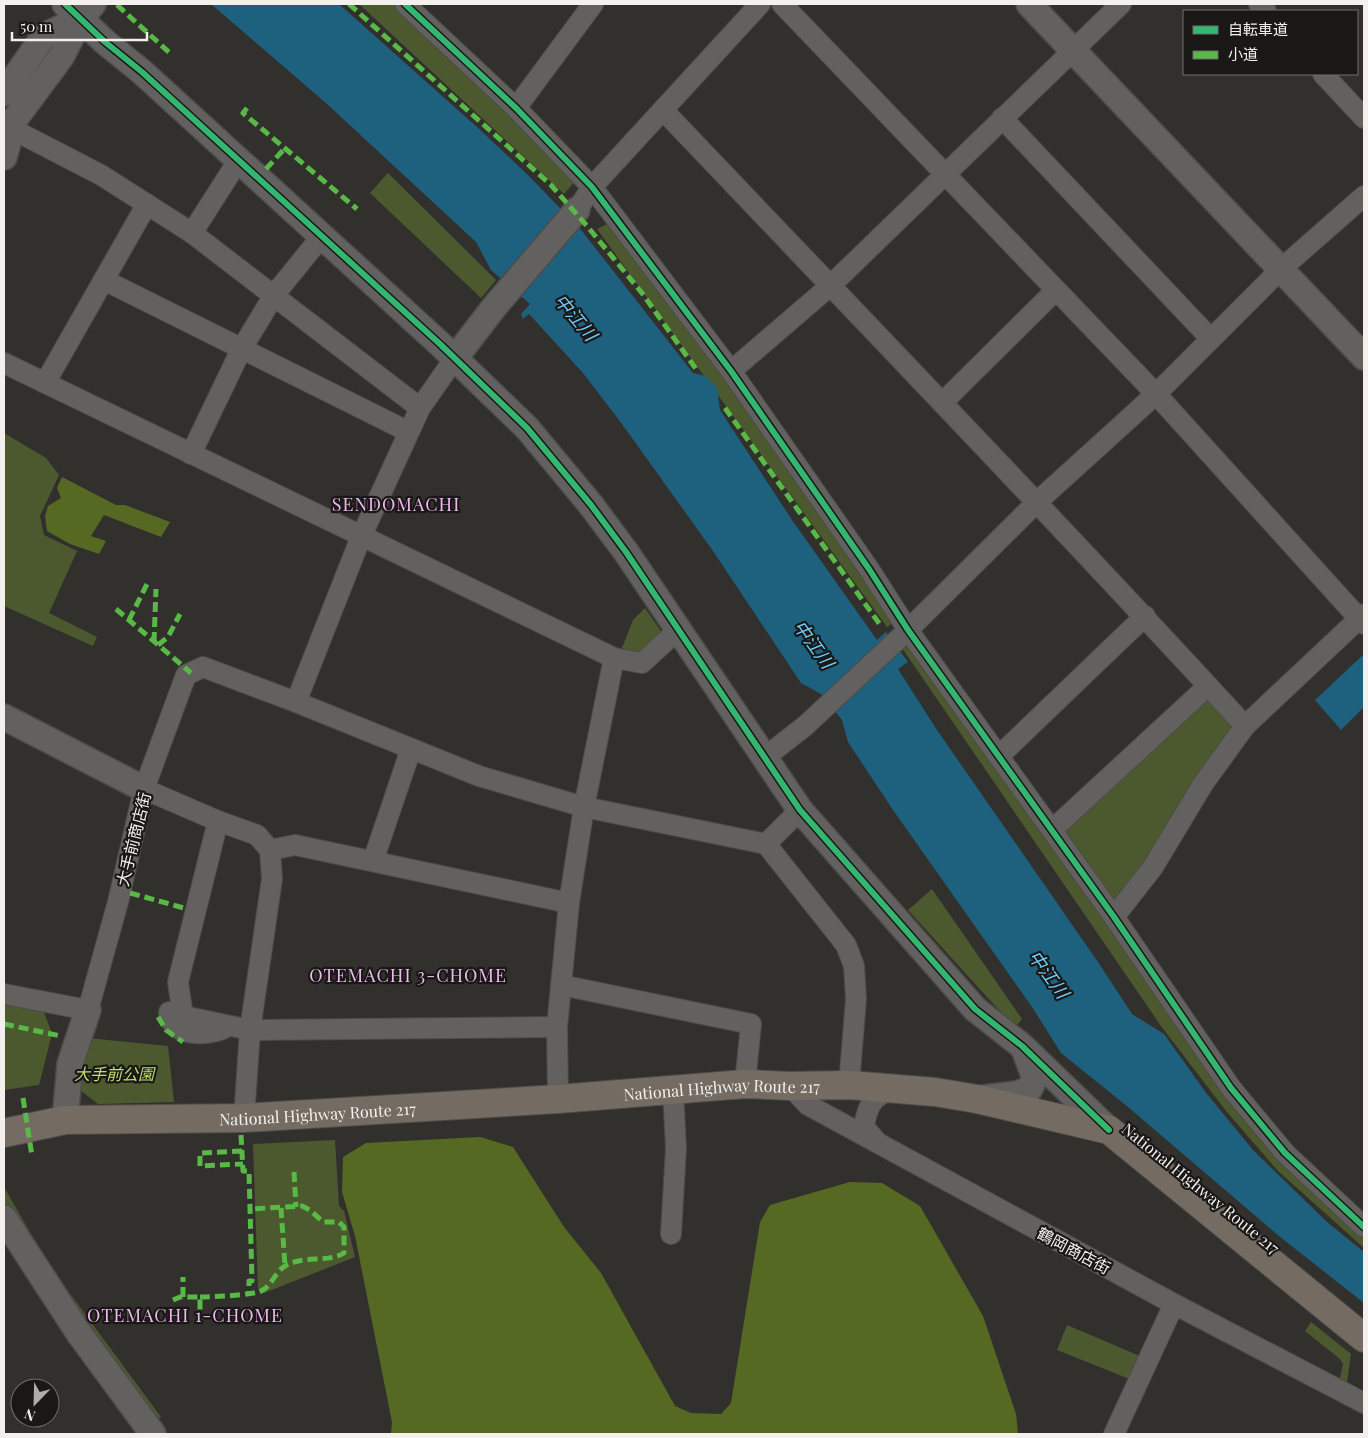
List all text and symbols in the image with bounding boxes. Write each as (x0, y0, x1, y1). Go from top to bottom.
scale bar (12, 10, 148, 42)
legend (1183, 10, 1358, 75)
text: 50 m (20, 16, 53, 36)
text: 自転車道 (1228, 19, 1288, 39)
text: 小道 (1228, 44, 1258, 64)
water label: 中江川 (549, 289, 604, 347)
district label: SENDOMACHI (332, 492, 460, 516)
water label: 中江川 (788, 615, 841, 675)
street label: 大手前商店街 (111, 790, 155, 888)
water label: 中江川 (1023, 945, 1076, 1005)
district label: OTEMACHI 3-CHOME (309, 963, 507, 987)
park label: 大手前公園 (74, 1063, 156, 1084)
street label: National Highway Route 217 (623, 1073, 820, 1104)
street label: National Highway Route 217 (219, 1097, 417, 1129)
street label: National Highway Route 217 (1118, 1118, 1284, 1258)
street label: 鶴岡商店街 (1034, 1222, 1114, 1278)
district label: OTEMACHI 1-CHOME (87, 1303, 283, 1327)
north arrow (10, 1378, 60, 1428)
text: N (21, 1405, 38, 1426)

